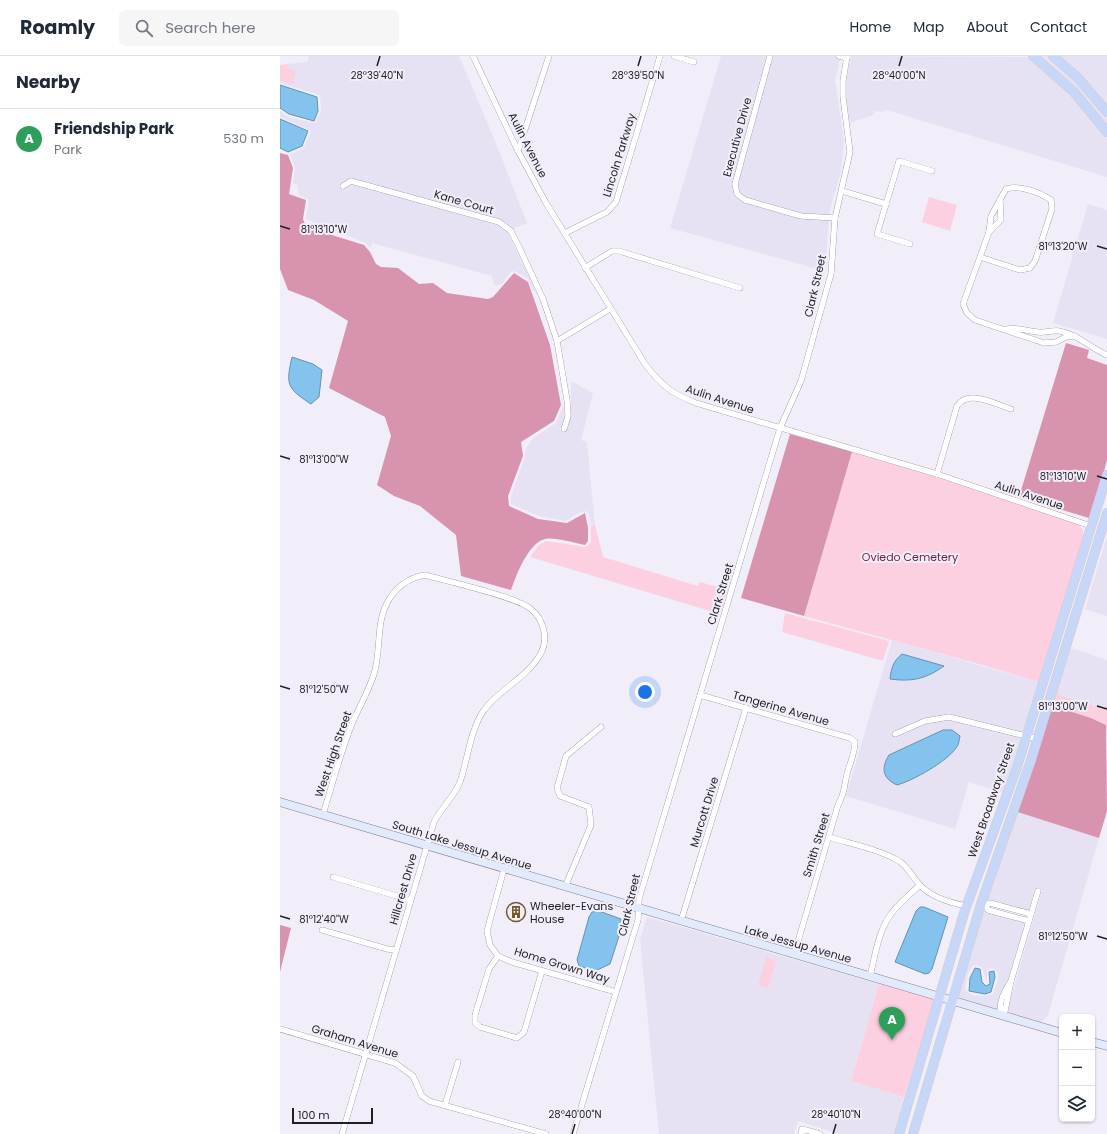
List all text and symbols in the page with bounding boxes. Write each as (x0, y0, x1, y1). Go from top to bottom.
search box (119, 10, 399, 46)
text: Roamly (20, 14, 95, 41)
icon: search (133, 17, 155, 39)
text: Search here (165, 17, 256, 38)
text: Home (849, 17, 891, 37)
text: Map (913, 17, 944, 37)
text: About (966, 17, 1008, 37)
text: Contact (1030, 17, 1087, 37)
text: 28°39'40"N (351, 68, 403, 83)
text: 28°39'50"N (612, 68, 664, 83)
text: 28°40'00"N (873, 68, 925, 83)
text: Nearby (16, 70, 80, 94)
street label: Executive Drive (719, 95, 755, 179)
street label: Aulin Avenue (505, 110, 551, 180)
street label: Lincoln Parkway (599, 110, 640, 199)
text: Friendship Park (54, 118, 174, 139)
text: A (24, 129, 34, 148)
text: 530 m (223, 129, 264, 148)
text: Park (54, 140, 82, 159)
street label: Kane Court (432, 186, 496, 218)
text: 81°13'10"W (301, 222, 347, 237)
text: 81°13'20"W (1039, 239, 1088, 254)
street label: Clark Street (800, 253, 830, 319)
street label: Aulin Avenue (684, 380, 756, 418)
text: 81°13'00"W (299, 452, 349, 467)
text: 81°13'10"W (1040, 469, 1086, 484)
street label: Aulin Avenue (993, 476, 1065, 514)
park label: Oviedo Cemetery (862, 549, 959, 565)
street label: Clark Street (703, 561, 737, 627)
text: 81°12'50"W (299, 682, 349, 697)
your location (635, 682, 655, 702)
street label: Tangerine Avenue (731, 687, 831, 729)
text: 81°13'00"W (1038, 699, 1088, 714)
street label: West High Street (311, 709, 355, 799)
street label: West Broadway Street (964, 740, 1018, 860)
street label: Murcott Drive (686, 775, 722, 849)
street label: Smith Street (799, 811, 833, 879)
street label: South Lake Jessup Avenue (390, 816, 534, 874)
street label: Hillcrest Drive (385, 851, 421, 927)
street label: Clark Street (614, 872, 644, 938)
place label: Wheeler-Evans House (530, 898, 613, 927)
building icon: Wheeler-Evans House (505, 901, 527, 923)
text: 81°12'40"W (299, 912, 349, 927)
street label: Lake Jessup Avenue (743, 921, 853, 967)
text: 81°12'50"W (1038, 929, 1088, 944)
street label: Home Grown Way (512, 943, 612, 987)
pin: A (879, 1007, 905, 1040)
map controls (1059, 1014, 1095, 1122)
button: + (1059, 1014, 1095, 1050)
street label: Graham Avenue (310, 1020, 401, 1062)
button: − (1059, 1050, 1095, 1086)
button: layers (1059, 1086, 1095, 1122)
scale bar (292, 1106, 373, 1125)
text: 100 m (298, 1107, 330, 1123)
text: 28°40'00"N (549, 1107, 601, 1122)
text: 28°40'10"N (811, 1107, 861, 1122)

